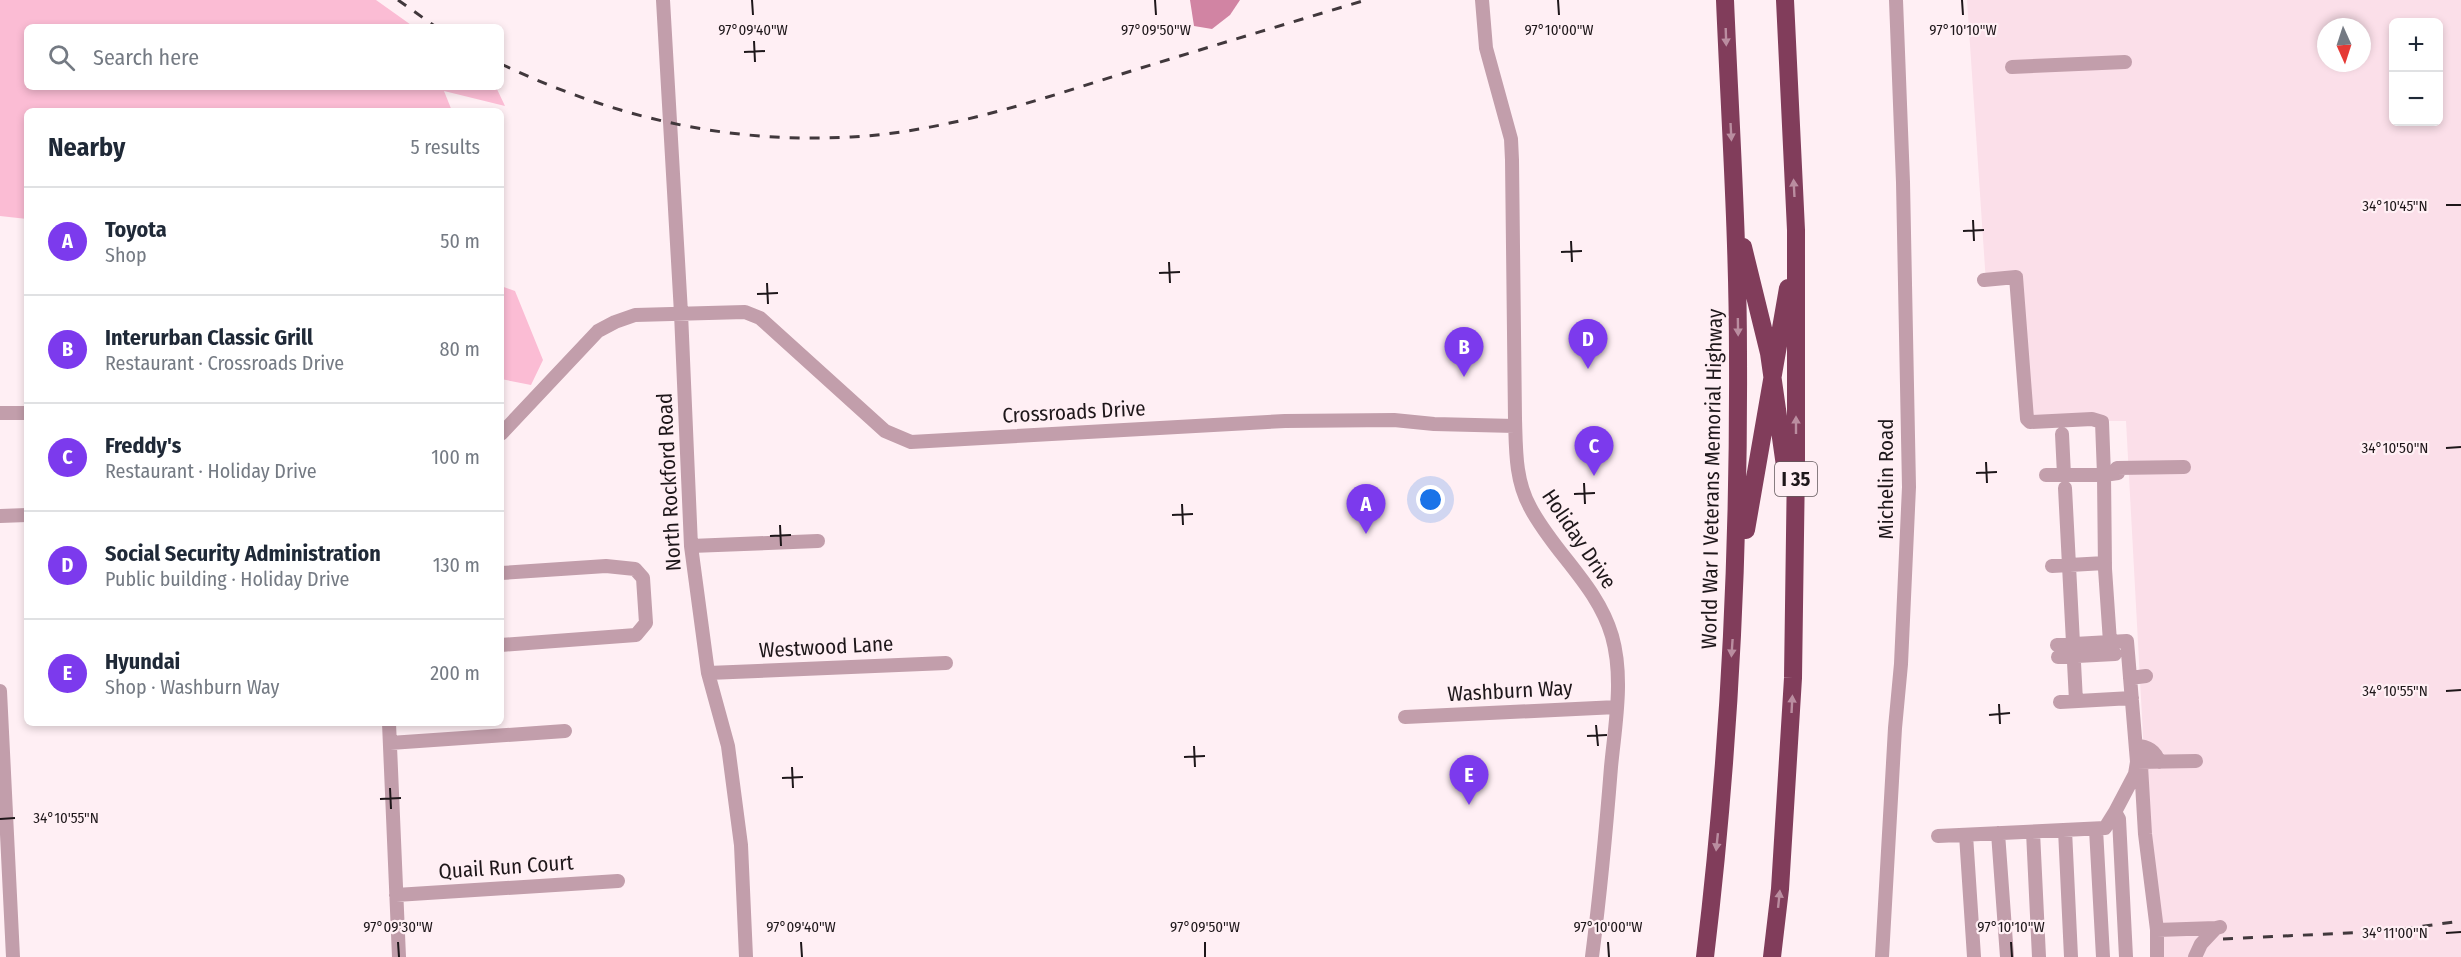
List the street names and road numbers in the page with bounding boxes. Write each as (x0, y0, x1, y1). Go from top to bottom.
street label: World War I Veterans Memorial Highway (1696, 308, 1728, 649)
street label: North Rockford Road (651, 392, 687, 572)
street label: Crossroads Drive (1002, 395, 1146, 429)
street label: Michelin Road (1873, 418, 1899, 540)
road number: I 35 (1775, 462, 1817, 496)
street label: Holiday Drive (1536, 484, 1622, 594)
street label: Westwood Lane (758, 630, 894, 664)
street label: Washburn Way (1447, 675, 1574, 707)
street label: Quail Run Court (438, 849, 574, 885)

